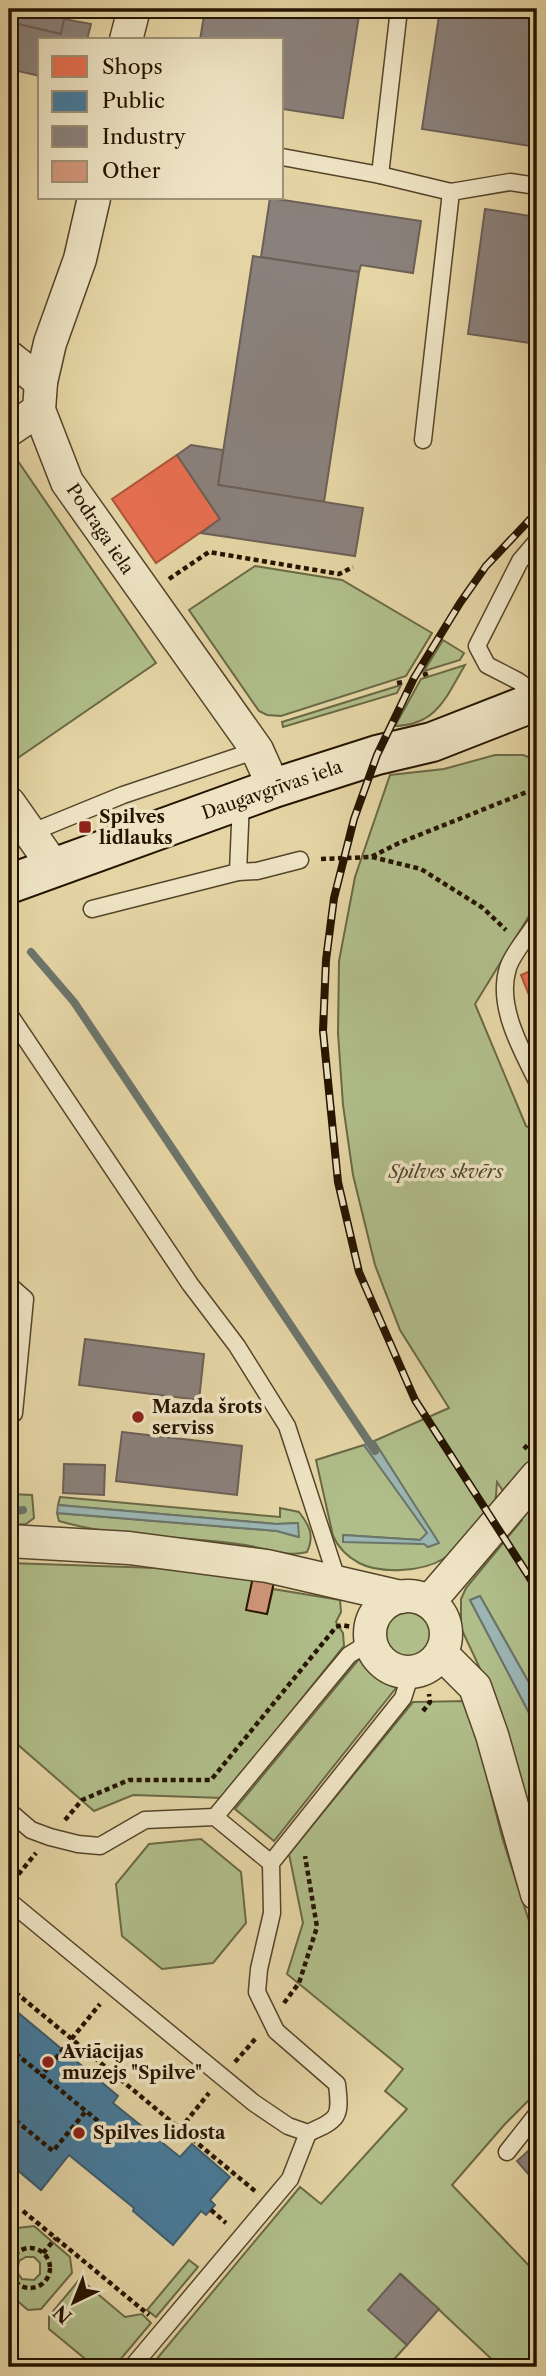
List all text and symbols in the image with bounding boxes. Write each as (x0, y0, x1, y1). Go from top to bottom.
legend (38, 38, 284, 200)
text: Shops (102, 54, 163, 79)
text: Public (102, 88, 165, 113)
text: Industry (102, 124, 186, 149)
text: Other (102, 158, 161, 183)
street label: Podraga iela (62, 480, 139, 579)
street label: Daugavgrīvas iela (199, 755, 346, 824)
place label: Spilves lidlauks (99, 806, 173, 849)
marker: Spilves lidlauks (77, 819, 93, 835)
park label: Spilves skvērs (388, 1161, 503, 1183)
place label: Mazda šrots serviss (152, 1396, 262, 1439)
marker: Mazda šrots serviss (130, 1409, 146, 1425)
place label: Aviācijas muzejs "Spilve" (61, 2041, 202, 2084)
marker: Aviācijas muzejs "Spilve" (40, 2054, 56, 2070)
place label: Spilves lidosta (93, 2122, 226, 2144)
marker: Spilves lidosta (71, 2125, 87, 2141)
north arrow (38, 2268, 108, 2338)
text: N (49, 2300, 77, 2328)

